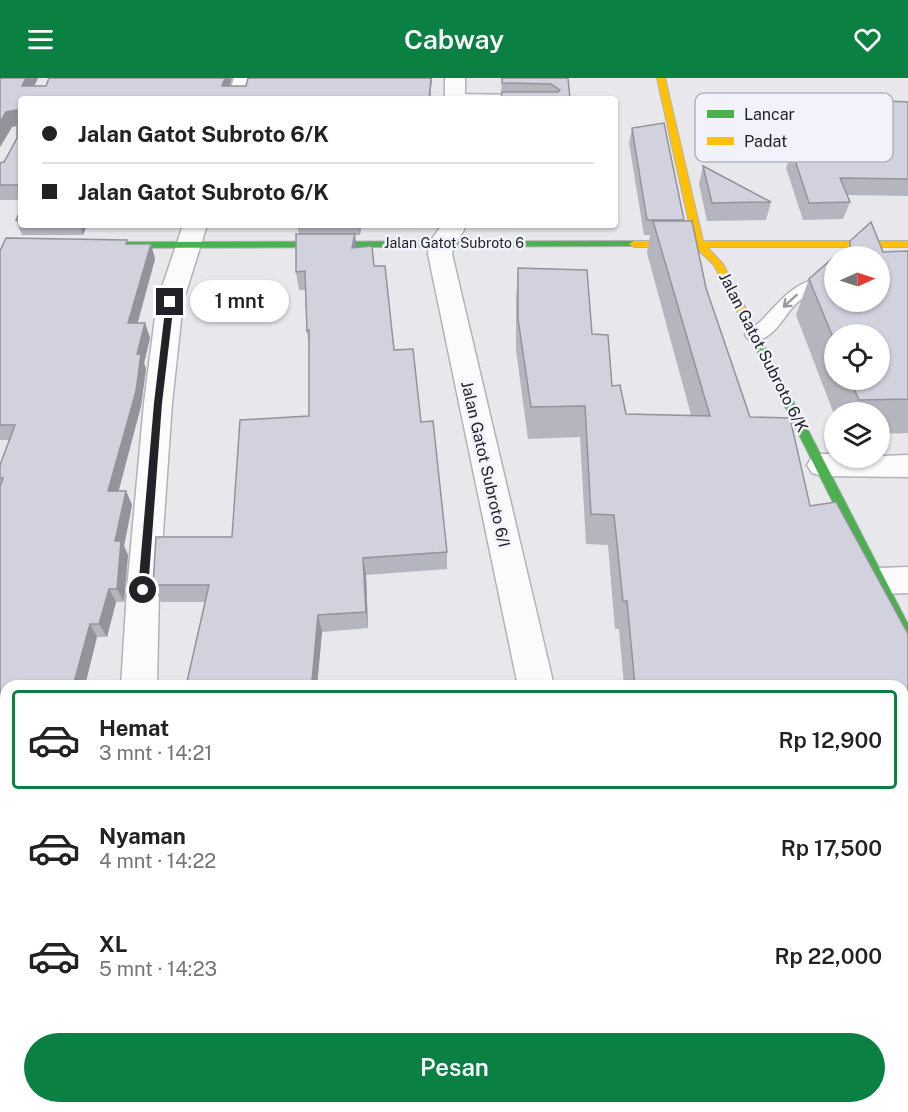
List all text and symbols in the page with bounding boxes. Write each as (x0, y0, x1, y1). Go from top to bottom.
icon: menu (24, 23, 57, 56)
text: Cabway (404, 23, 504, 55)
icon: heart (851, 23, 884, 56)
legend (695, 93, 893, 162)
text: Lancar (744, 105, 795, 124)
text: Jalan Gatot Subroto 6/K (78, 121, 329, 147)
text: Padat (744, 132, 787, 151)
text: Jalan Gatot Subroto 6/K (78, 179, 329, 205)
street label: Jalan Gatot Subroto 6 (384, 235, 524, 251)
north arrow (824, 246, 890, 312)
map controls (824, 246, 890, 468)
street label: Jalan Gatot Subroto 6/K (715, 269, 812, 435)
callout: 1 mnt (191, 281, 290, 323)
route end (156, 288, 183, 315)
text: 1 mnt (214, 289, 265, 313)
one-way arrow (783, 294, 798, 308)
button: locate (824, 324, 890, 390)
street label: Jalan Gatot Subroto 6/I (457, 379, 514, 549)
button: layers (824, 402, 890, 468)
route start (129, 576, 156, 603)
icon: car (27, 713, 81, 767)
text: Hemat (99, 715, 169, 741)
text: Rp 12,900 (779, 727, 882, 753)
text: 3 mnt · 14:21 (99, 741, 213, 765)
icon: car (27, 821, 81, 875)
text: Nyaman (99, 823, 186, 849)
text: Rp 17,500 (781, 835, 882, 861)
text: 4 mnt · 14:22 (99, 849, 216, 873)
icon: car (27, 929, 81, 983)
text: XL (99, 931, 127, 957)
text: Rp 22,000 (774, 943, 882, 969)
text: 5 mnt · 14:23 (99, 957, 217, 981)
button: Pesan (24, 1033, 885, 1102)

